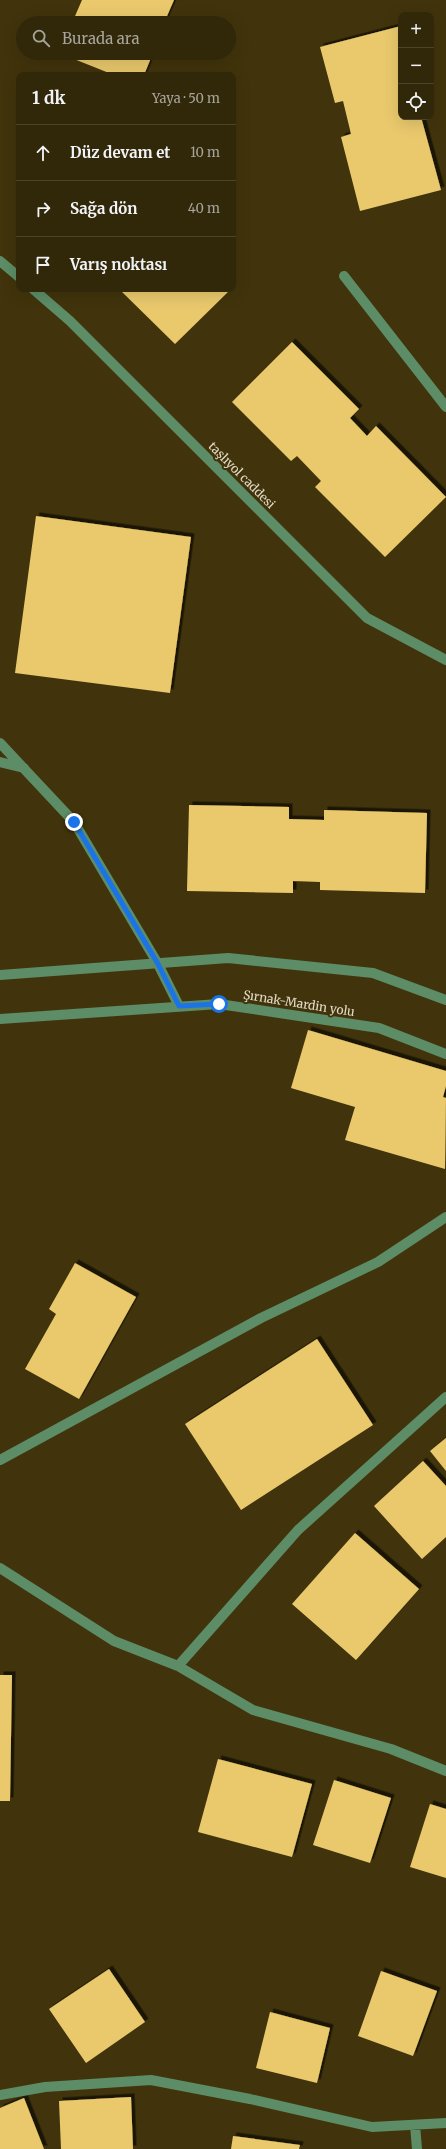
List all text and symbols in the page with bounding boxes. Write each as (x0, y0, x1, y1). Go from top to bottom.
map controls (398, 12, 434, 120)
button: + (398, 12, 434, 48)
search box (16, 16, 236, 60)
icon: search (30, 27, 52, 49)
text: Burada ara (62, 29, 140, 48)
button: − (398, 48, 434, 84)
button: locate (398, 84, 434, 120)
text: 1 dk (32, 87, 65, 109)
text: Yaya · 50 m (152, 90, 220, 107)
icon: ahead (32, 142, 54, 164)
text: Düz devam et (70, 143, 170, 162)
text: 10 m (190, 144, 220, 161)
icon: right (32, 198, 54, 220)
text: Sağa dön (70, 199, 137, 218)
text: 40 m (188, 200, 220, 217)
icon: arrive (32, 254, 54, 276)
text: Varış noktası (70, 255, 167, 274)
street label: taşlıyol caddesi (206, 439, 278, 511)
route end (65, 813, 83, 831)
street label: Şırnak-Mardin yolu (242, 987, 356, 1019)
route start (210, 995, 228, 1013)

